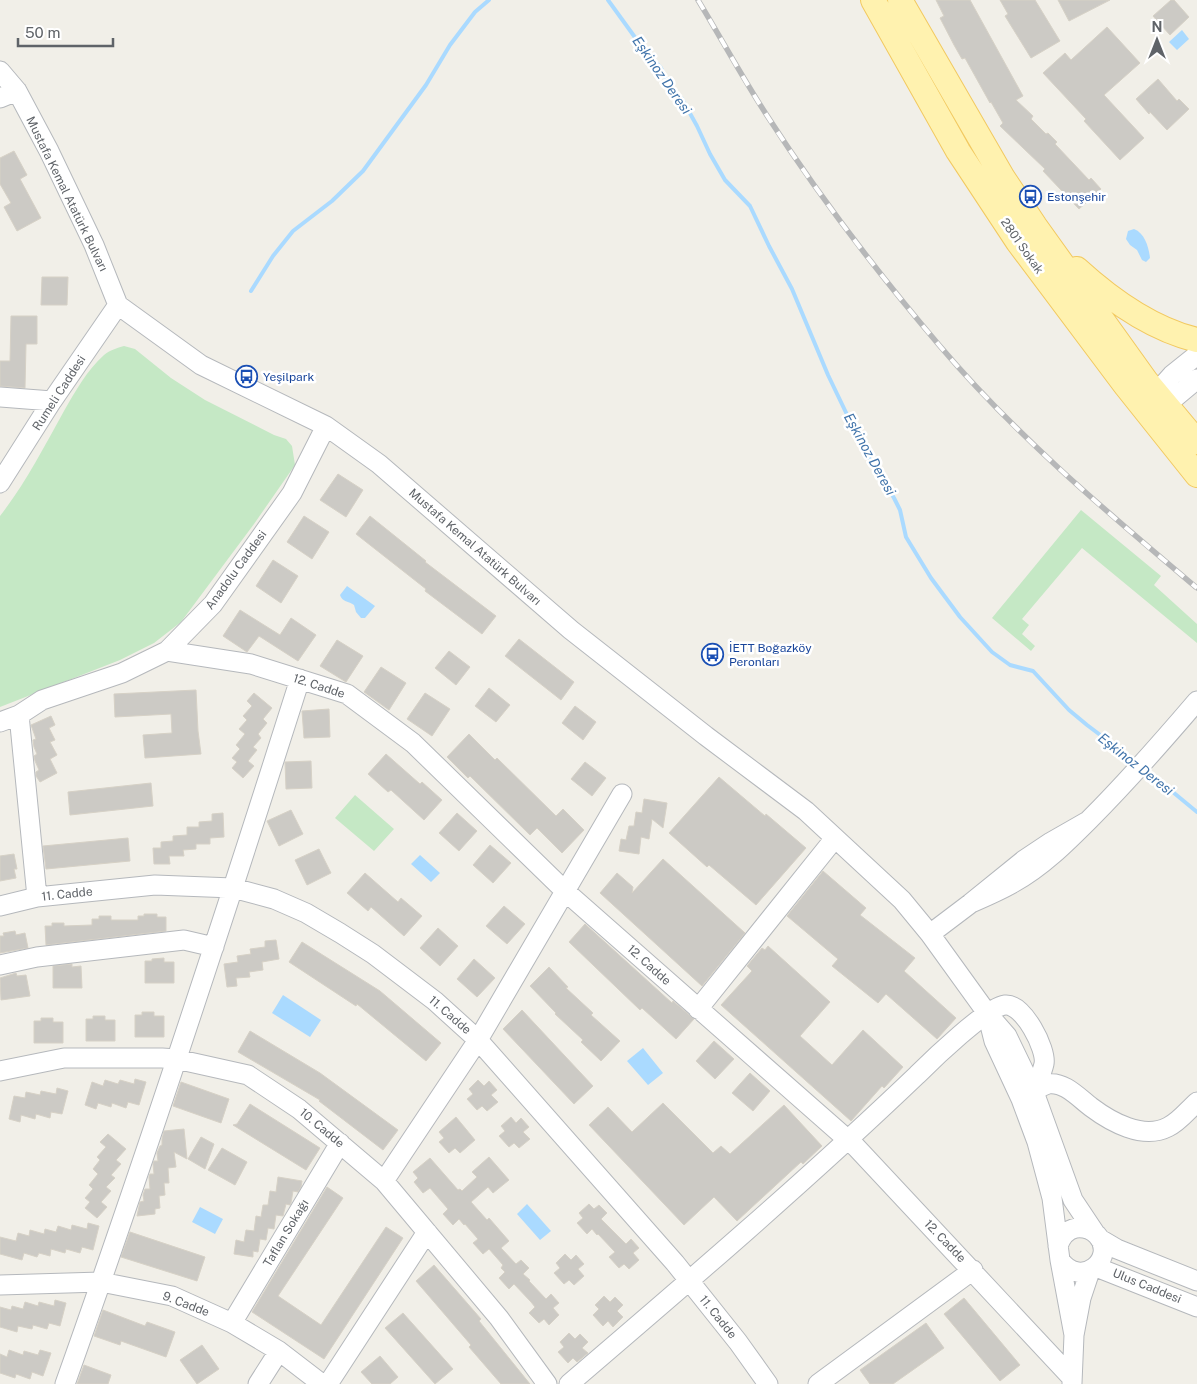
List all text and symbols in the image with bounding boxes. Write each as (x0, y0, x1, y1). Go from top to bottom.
scale bar (18, 15, 112, 47)
north arrow (1132, 15, 1182, 65)
text: N (1152, 19, 1162, 35)
text: 50 m (25, 24, 60, 41)
water label: Eşkinoz Deresi (629, 33, 695, 117)
street label: Mustafa Kemal Atatürk Bulvarı (23, 114, 111, 274)
bus stop icon: Estonşehir (1019, 185, 1043, 209)
place label: Estonşehir (1047, 190, 1106, 204)
street label: 2801 Sokak (998, 215, 1046, 277)
street label: Rumeli Caddesi (30, 353, 88, 433)
bus stop icon: Yeşilpark (235, 365, 259, 389)
place label: Yeşilpark (263, 370, 314, 384)
water label: Eşkinoz Deresi (841, 410, 899, 498)
street label: Mustafa Kemal Atatürk Bulvarı (406, 486, 544, 608)
street label: Anadolu Caddesi (203, 528, 269, 612)
place label: İETT Boğazköy Peronları (729, 641, 812, 669)
bus stop icon: İETT Boğazköy Peronları (701, 643, 725, 667)
street label: 12. Cadde (291, 671, 347, 701)
water label: Eşkinoz Deresi (1095, 730, 1177, 799)
street label: 11. Cadde (41, 884, 93, 904)
street label: 12. Cadde (624, 942, 674, 988)
street label: 11. Cadde (426, 993, 474, 1037)
street label: 10. Cadde (297, 1105, 347, 1151)
street label: Taflan Sokağı (260, 1197, 312, 1269)
street label: 12. Cadde (921, 1217, 969, 1265)
street label: Ulus Caddesi (1111, 1266, 1183, 1306)
street label: 9. Cadde (161, 1289, 212, 1319)
street label: 11. Cadde (696, 1293, 740, 1341)

